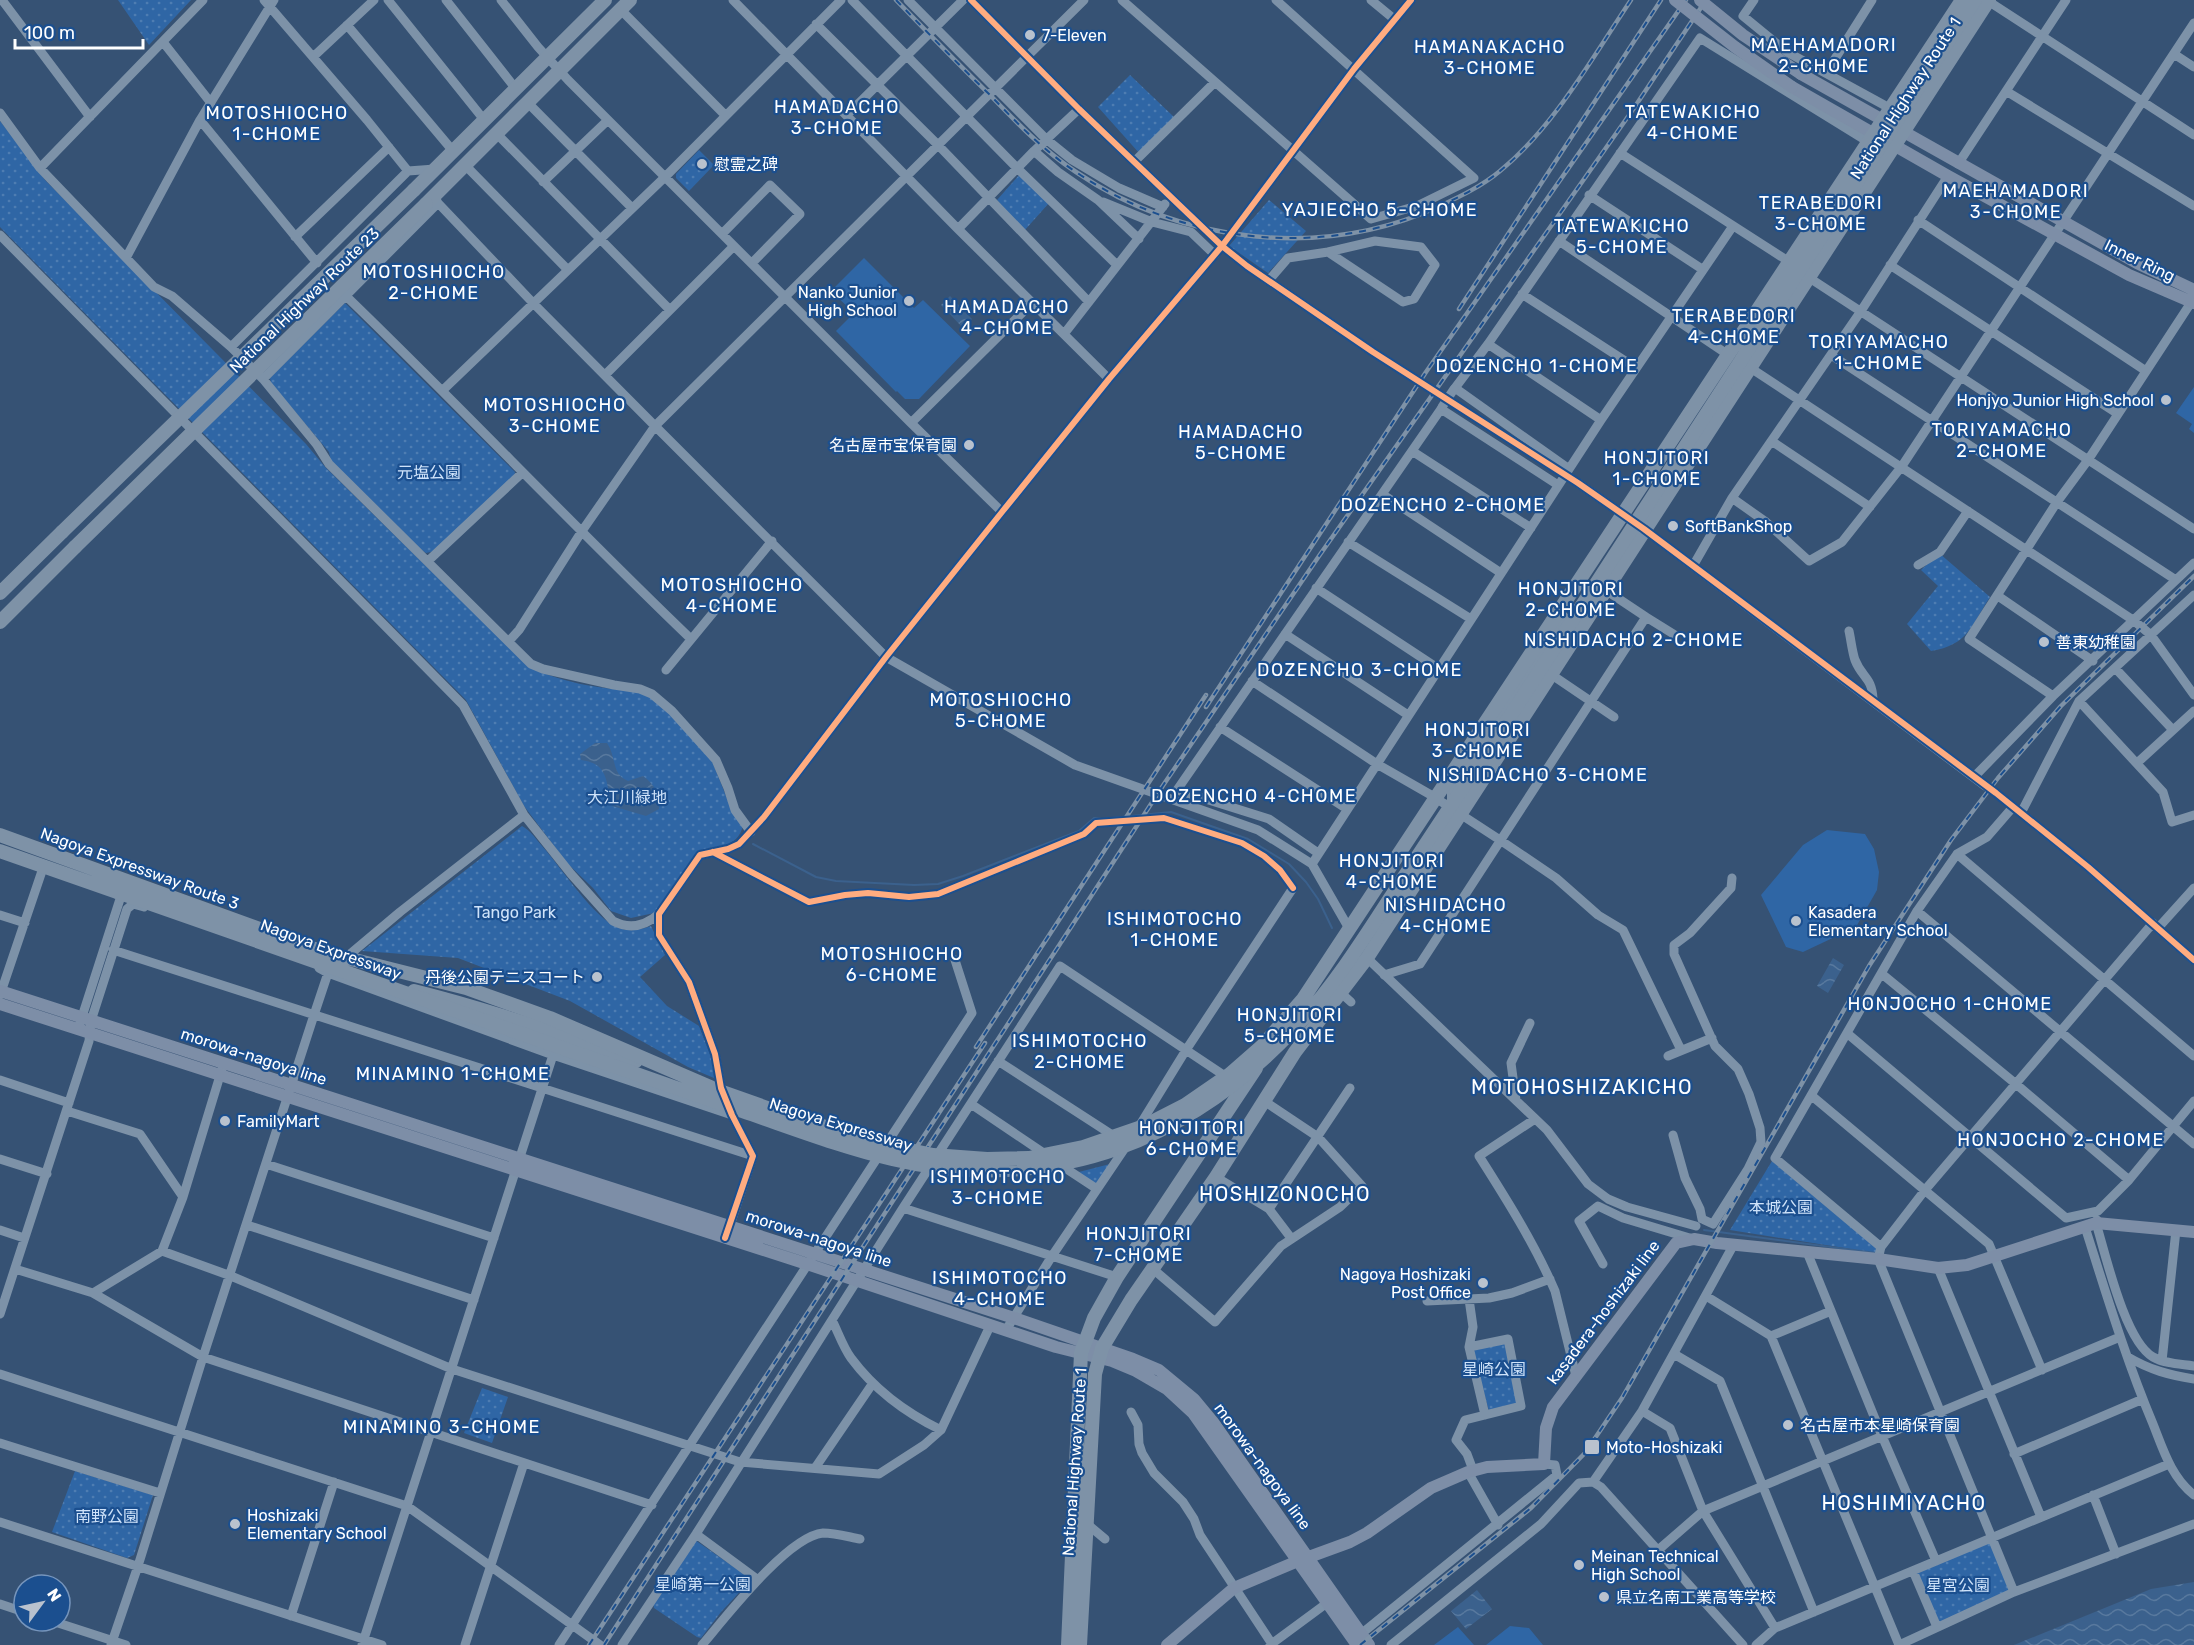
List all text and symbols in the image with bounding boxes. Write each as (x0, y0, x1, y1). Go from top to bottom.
scale bar (15, 12, 142, 50)
street label: National Highway Route 1 (1846, 14, 1965, 183)
text: 100 m (24, 22, 75, 44)
place label: 7-Eleven (1042, 26, 1107, 45)
marker: 7-Eleven (1023, 28, 1037, 42)
district label: MAEHAMADORI 2-CHOME (1751, 34, 1897, 77)
district label: HAMANAKACHO 3-CHOME (1414, 36, 1566, 79)
district label: HAMADACHO 3-CHOME (774, 96, 900, 139)
district label: TATEWAKICHO 4-CHOME (1625, 101, 1761, 144)
district label: MOTOSHIOCHO 1-CHOME (205, 102, 349, 145)
place label: 慰霊之碑 (714, 155, 778, 174)
marker: 慰霊之碑 (695, 157, 709, 171)
district label: MAEHAMADORI 3-CHOME (1943, 180, 2089, 223)
district label: TERABEDORI 3-CHOME (1759, 192, 1883, 235)
district label: YAJIECHO 5-CHOME (1282, 199, 1478, 221)
district label: TATEWAKICHO 5-CHOME (1554, 215, 1690, 258)
street label: National Highway Route 23 (225, 224, 383, 377)
street label: Inner Ring (2101, 235, 2178, 286)
district label: MOTOSHIOCHO 2-CHOME (362, 261, 506, 304)
place label: Nanko Junior High School (798, 283, 897, 320)
marker: Nanko Junior High School (902, 294, 916, 308)
district label: HAMADACHO 4-CHOME (944, 296, 1070, 339)
district label: TERABEDORI 4-CHOME (1672, 305, 1796, 348)
district label: TORIYAMACHO 1-CHOME (1808, 331, 1950, 374)
district label: DOZENCHO 1-CHOME (1436, 355, 1638, 377)
place label: Honjyo Junior High School (1957, 391, 2154, 410)
marker: Honjyo Junior High School (2159, 393, 2173, 407)
district label: MOTOSHIOCHO 3-CHOME (483, 394, 627, 437)
district label: TORIYAMACHO 2-CHOME (1931, 419, 2073, 462)
district label: HAMADACHO 5-CHOME (1178, 421, 1304, 464)
place label: 名古屋市宝保育園 (829, 436, 957, 455)
marker: 名古屋市宝保育園 (962, 438, 976, 452)
district label: HONJITORI 1-CHOME (1604, 447, 1710, 490)
park label: 元塩公園 (397, 463, 461, 482)
district label: DOZENCHO 2-CHOME (1340, 494, 1546, 516)
place label: SoftBankShop (1685, 517, 1792, 536)
marker: SoftBankShop (1666, 519, 1680, 533)
district label: MOTOSHIOCHO 4-CHOME (660, 574, 804, 617)
district label: HONJITORI 2-CHOME (1518, 578, 1624, 621)
district label: NISHIDACHO 2-CHOME (1524, 629, 1744, 651)
place label: 善東幼稚園 (2056, 633, 2136, 652)
marker: 善東幼稚園 (2037, 635, 2051, 649)
district label: DOZENCHO 3-CHOME (1257, 659, 1463, 681)
district label: MOTOSHIOCHO 5-CHOME (929, 689, 1073, 732)
district label: HONJITORI 3-CHOME (1425, 719, 1531, 762)
district label: NISHIDACHO 3-CHOME (1428, 764, 1648, 786)
district label: DOZENCHO 4-CHOME (1151, 785, 1357, 807)
park label: 大江川緑地 (587, 788, 667, 807)
street label: Nagoya Expressway Route 3 (38, 824, 242, 913)
district label: HONJITORI 4-CHOME (1339, 850, 1445, 893)
district label: NISHIDACHO 4-CHOME (1385, 894, 1507, 937)
park label: Tango Park (474, 903, 557, 922)
place label: Kasadera Elementary School (1808, 903, 1948, 940)
district label: ISHIMOTOCHO 1-CHOME (1107, 908, 1243, 951)
marker: Kasadera Elementary School (1789, 914, 1803, 928)
street label: Nagoya Expressway (258, 915, 404, 984)
district label: MOTOSHIOCHO 6-CHOME (820, 943, 964, 986)
place label: 丹後公園テニスコート (425, 968, 585, 987)
marker: 丹後公園テニスコート (590, 970, 604, 984)
district label: HONJOCHO 1-CHOME (1847, 993, 2053, 1015)
district label: HONJITORI 5-CHOME (1237, 1004, 1343, 1047)
street label: morowa-nagoya line (179, 1024, 329, 1089)
district label: ISHIMOTOCHO 2-CHOME (1012, 1030, 1148, 1073)
district label: MINAMINO 1-CHOME (356, 1063, 550, 1085)
district label: MOTOHOSHIZAKICHO (1471, 1075, 1693, 1099)
street label: Nagoya Expressway (767, 1094, 915, 1155)
place label: FamilyMart (237, 1112, 319, 1131)
marker: FamilyMart (218, 1114, 232, 1128)
district label: HONJITORI 6-CHOME (1139, 1117, 1245, 1160)
district label: HONJOCHO 2-CHOME (1957, 1129, 2165, 1151)
district label: ISHIMOTOCHO 3-CHOME (930, 1166, 1066, 1209)
district label: HOSHIZONOCHO (1199, 1182, 1371, 1206)
park label: 本城公園 (1749, 1198, 1813, 1217)
street label: morowa-nagoya line (744, 1206, 894, 1271)
district label: HONJITORI 7-CHOME (1086, 1223, 1192, 1266)
street label: kasadera-hoshizaki line (1543, 1237, 1664, 1388)
place label: Nagoya Hoshizaki Post Office (1340, 1265, 1471, 1302)
district label: ISHIMOTOCHO 4-CHOME (932, 1267, 1068, 1310)
marker: Nagoya Hoshizaki Post Office (1476, 1276, 1490, 1290)
park label: 星崎公園 (1462, 1360, 1526, 1379)
street label: National Highway Route 1 (1058, 1367, 1091, 1557)
street label: morowa-nagoya line (1210, 1399, 1315, 1533)
district label: MINAMINO 3-CHOME (343, 1416, 541, 1438)
place label: 名古屋市本星崎保育園 (1800, 1416, 1960, 1435)
marker: 名古屋市本星崎保育園 (1781, 1418, 1795, 1432)
marker: Moto-Hoshizaki (1583, 1438, 1601, 1456)
place label: Moto-Hoshizaki (1606, 1438, 1722, 1457)
district label: HOSHIMIYACHO (1821, 1491, 1987, 1515)
place label: Hoshizaki Elementary School (247, 1506, 387, 1543)
park label: 南野公園 (75, 1507, 139, 1526)
marker: Hoshizaki Elementary School (228, 1517, 242, 1531)
place label: Meinan Technical High School (1591, 1547, 1719, 1584)
marker: Meinan Technical High School (1572, 1558, 1586, 1572)
north arrow (12, 1573, 72, 1633)
park label: 星崎第一公園 (655, 1575, 751, 1594)
park label: 星宮公園 (1926, 1576, 1990, 1595)
text: N (43, 1585, 65, 1605)
place label: 県立名南工業高等学校 (1616, 1588, 1776, 1607)
marker: 県立名南工業高等学校 (1597, 1590, 1611, 1604)

